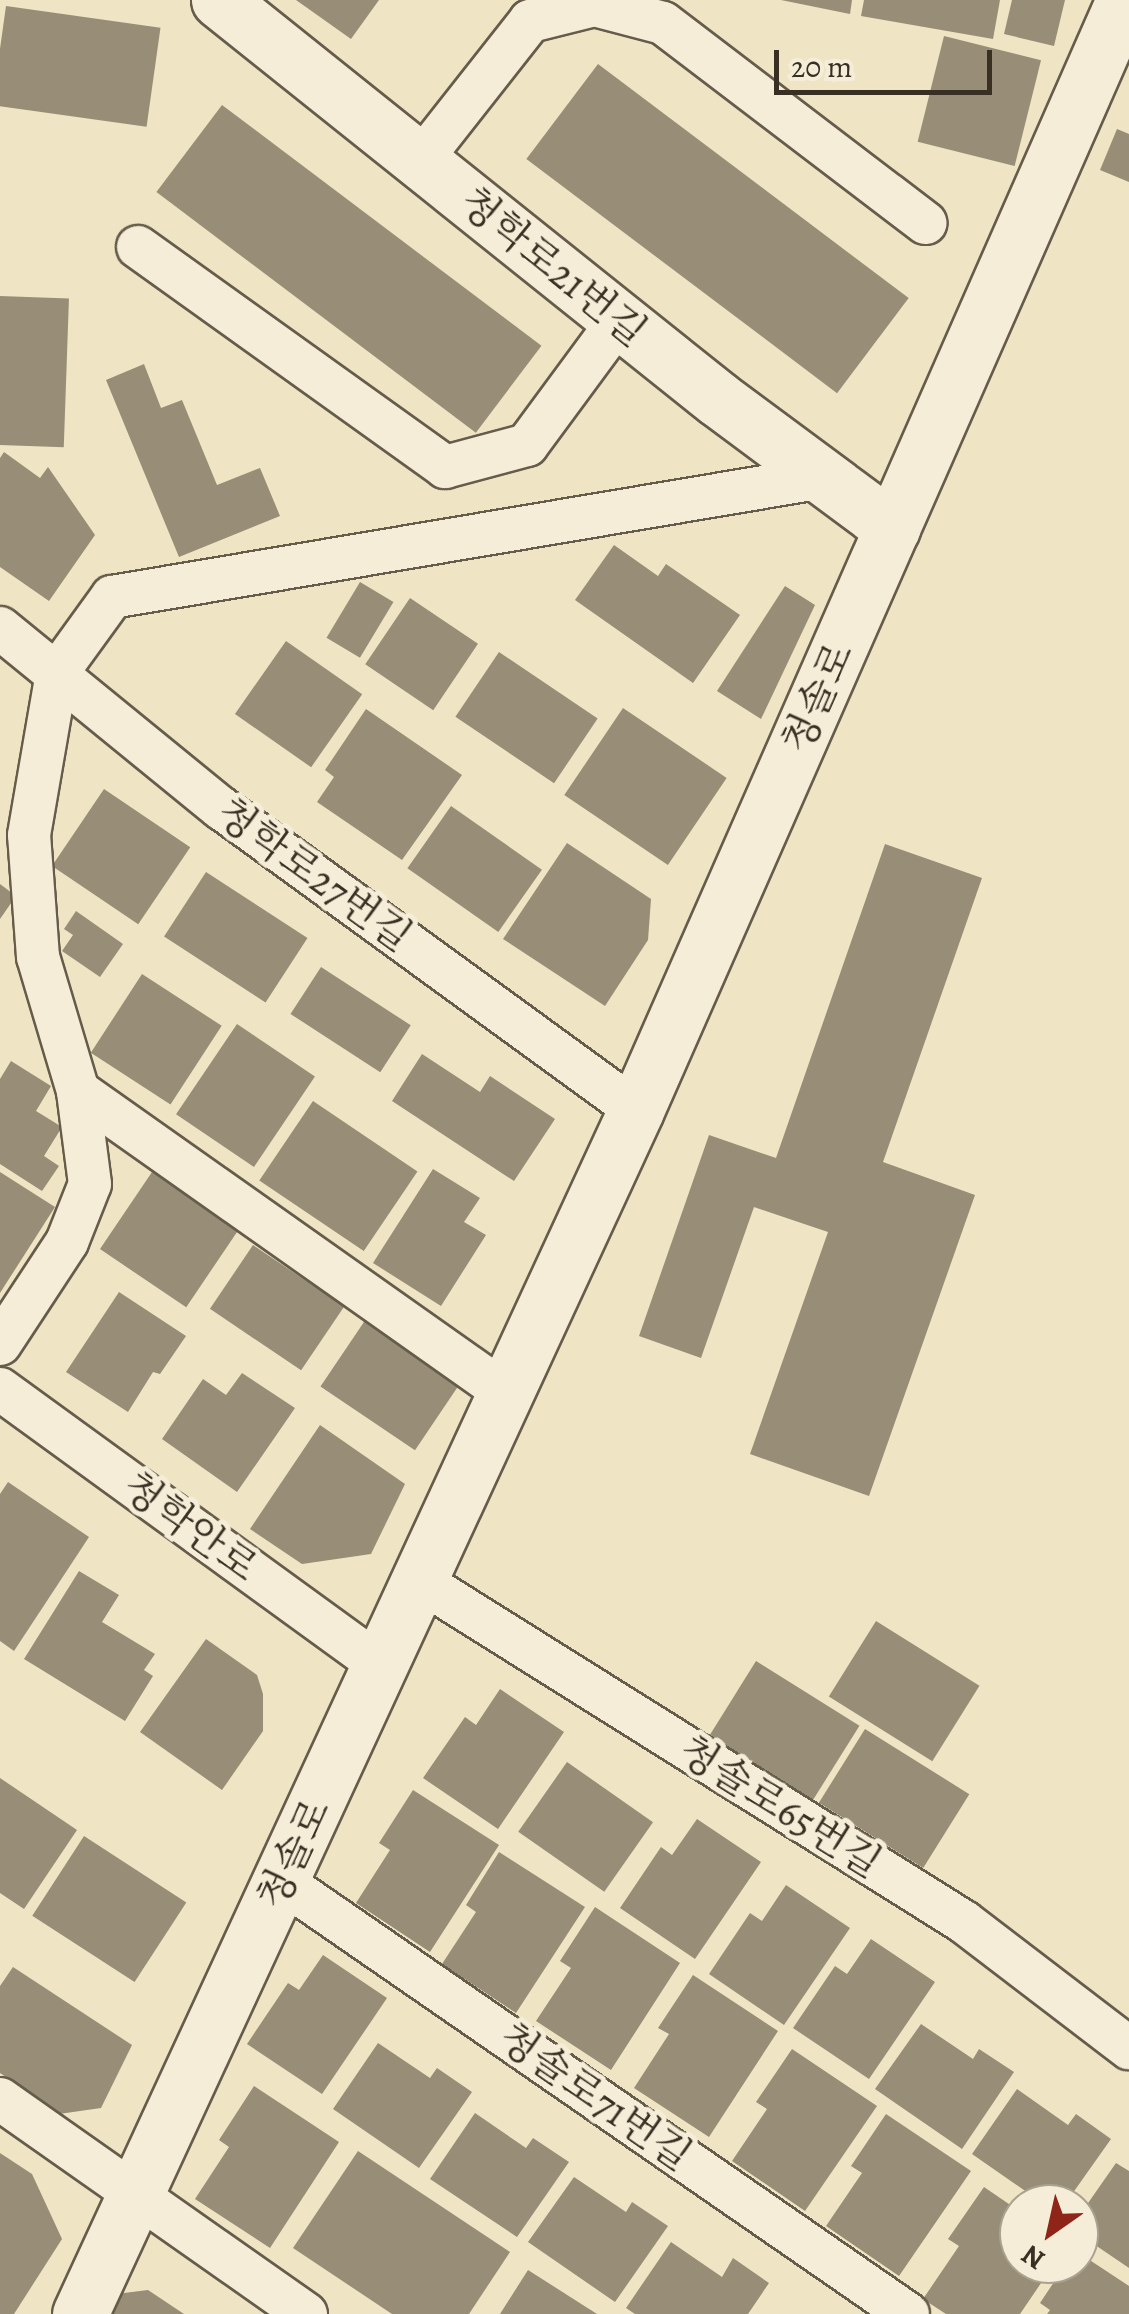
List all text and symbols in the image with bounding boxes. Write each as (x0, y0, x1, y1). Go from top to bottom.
scale bar (779, 30, 996, 92)
text: 20 m (791, 47, 852, 87)
street label: 청학로21번길 (450, 177, 656, 357)
street label: 청솔로 (773, 635, 863, 761)
street label: 청학로27번길 (207, 788, 421, 962)
street label: 청학안로 (113, 1462, 267, 1592)
street label: 청솔로65번길 (670, 1726, 890, 1888)
street label: 청솔로 (248, 1791, 340, 1917)
street label: 청솔로71번길 (490, 2013, 700, 2181)
north arrow (999, 2184, 1099, 2284)
text: N (1014, 2236, 1052, 2279)

